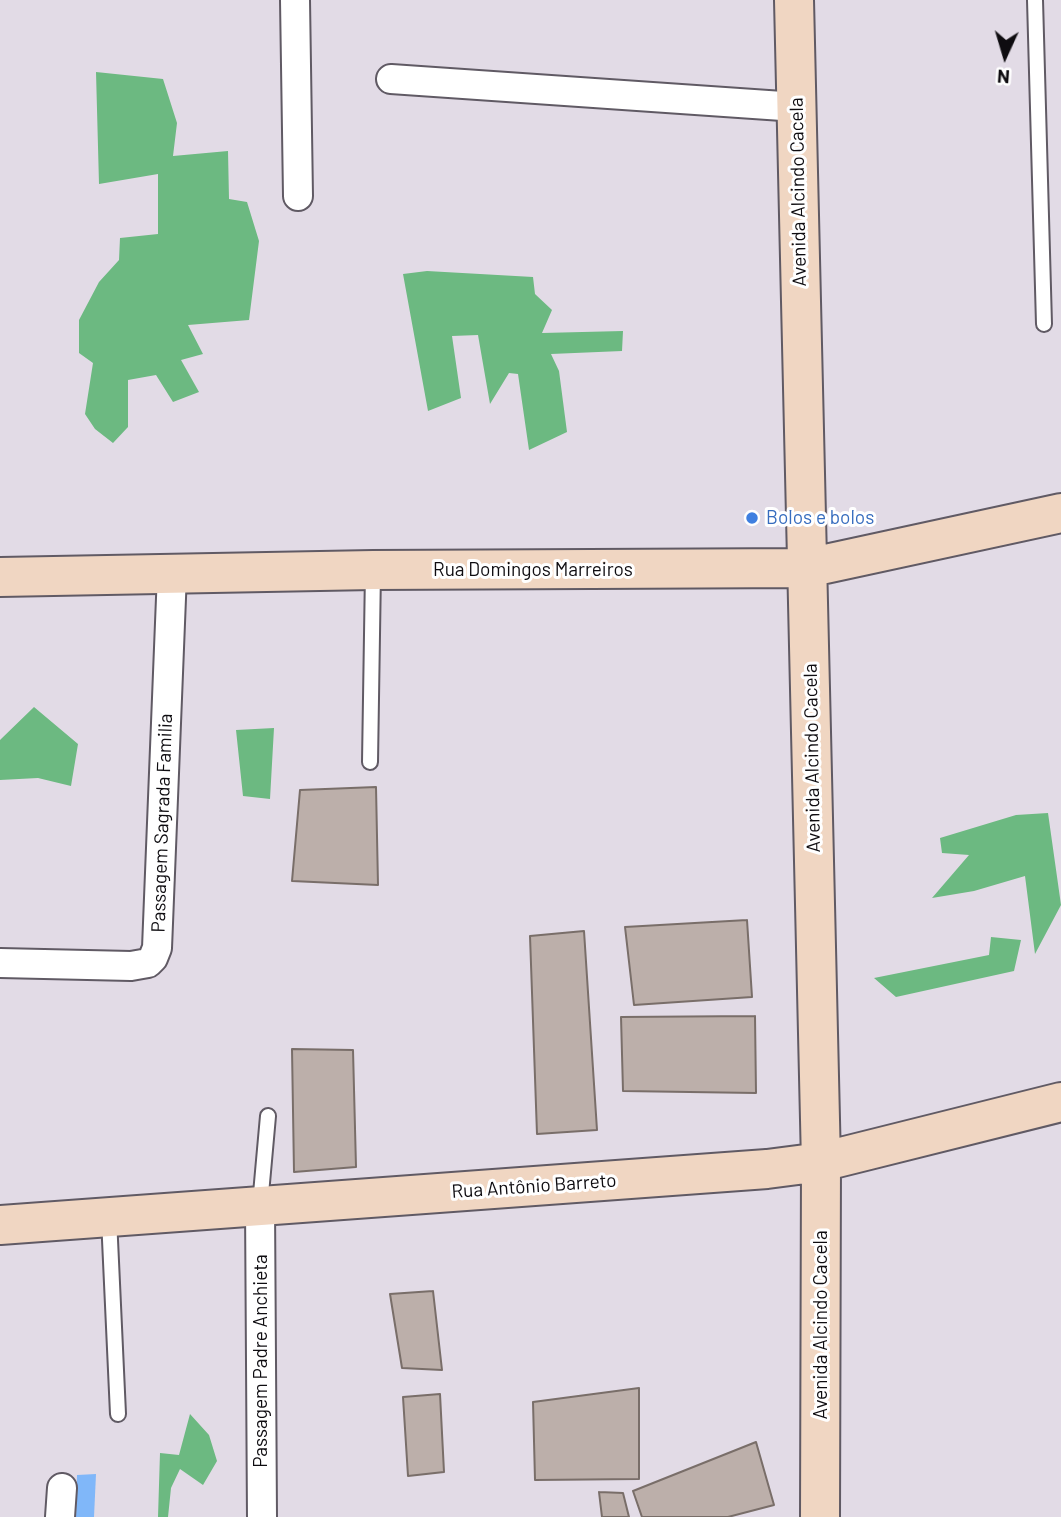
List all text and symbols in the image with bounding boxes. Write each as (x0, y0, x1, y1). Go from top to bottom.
north arrow (970, 21, 1040, 91)
text: N (996, 66, 1011, 89)
street label: Avenida Alcindo Cacela (785, 97, 811, 287)
place label: Bolos e bolos (766, 507, 874, 529)
marker: Bolos e bolos (744, 510, 760, 526)
street label: Rua Domingos Marreiros (433, 559, 633, 581)
street label: Avenida Alcindo Cacela (799, 663, 825, 853)
street label: Passagem Sagrada Familia (147, 713, 177, 933)
street label: Rua Antônio Barreto (451, 1169, 617, 1203)
street label: Avenida Alcindo Cacela (810, 1230, 832, 1420)
street label: Passagem Padre Anchieta (250, 1254, 272, 1468)

